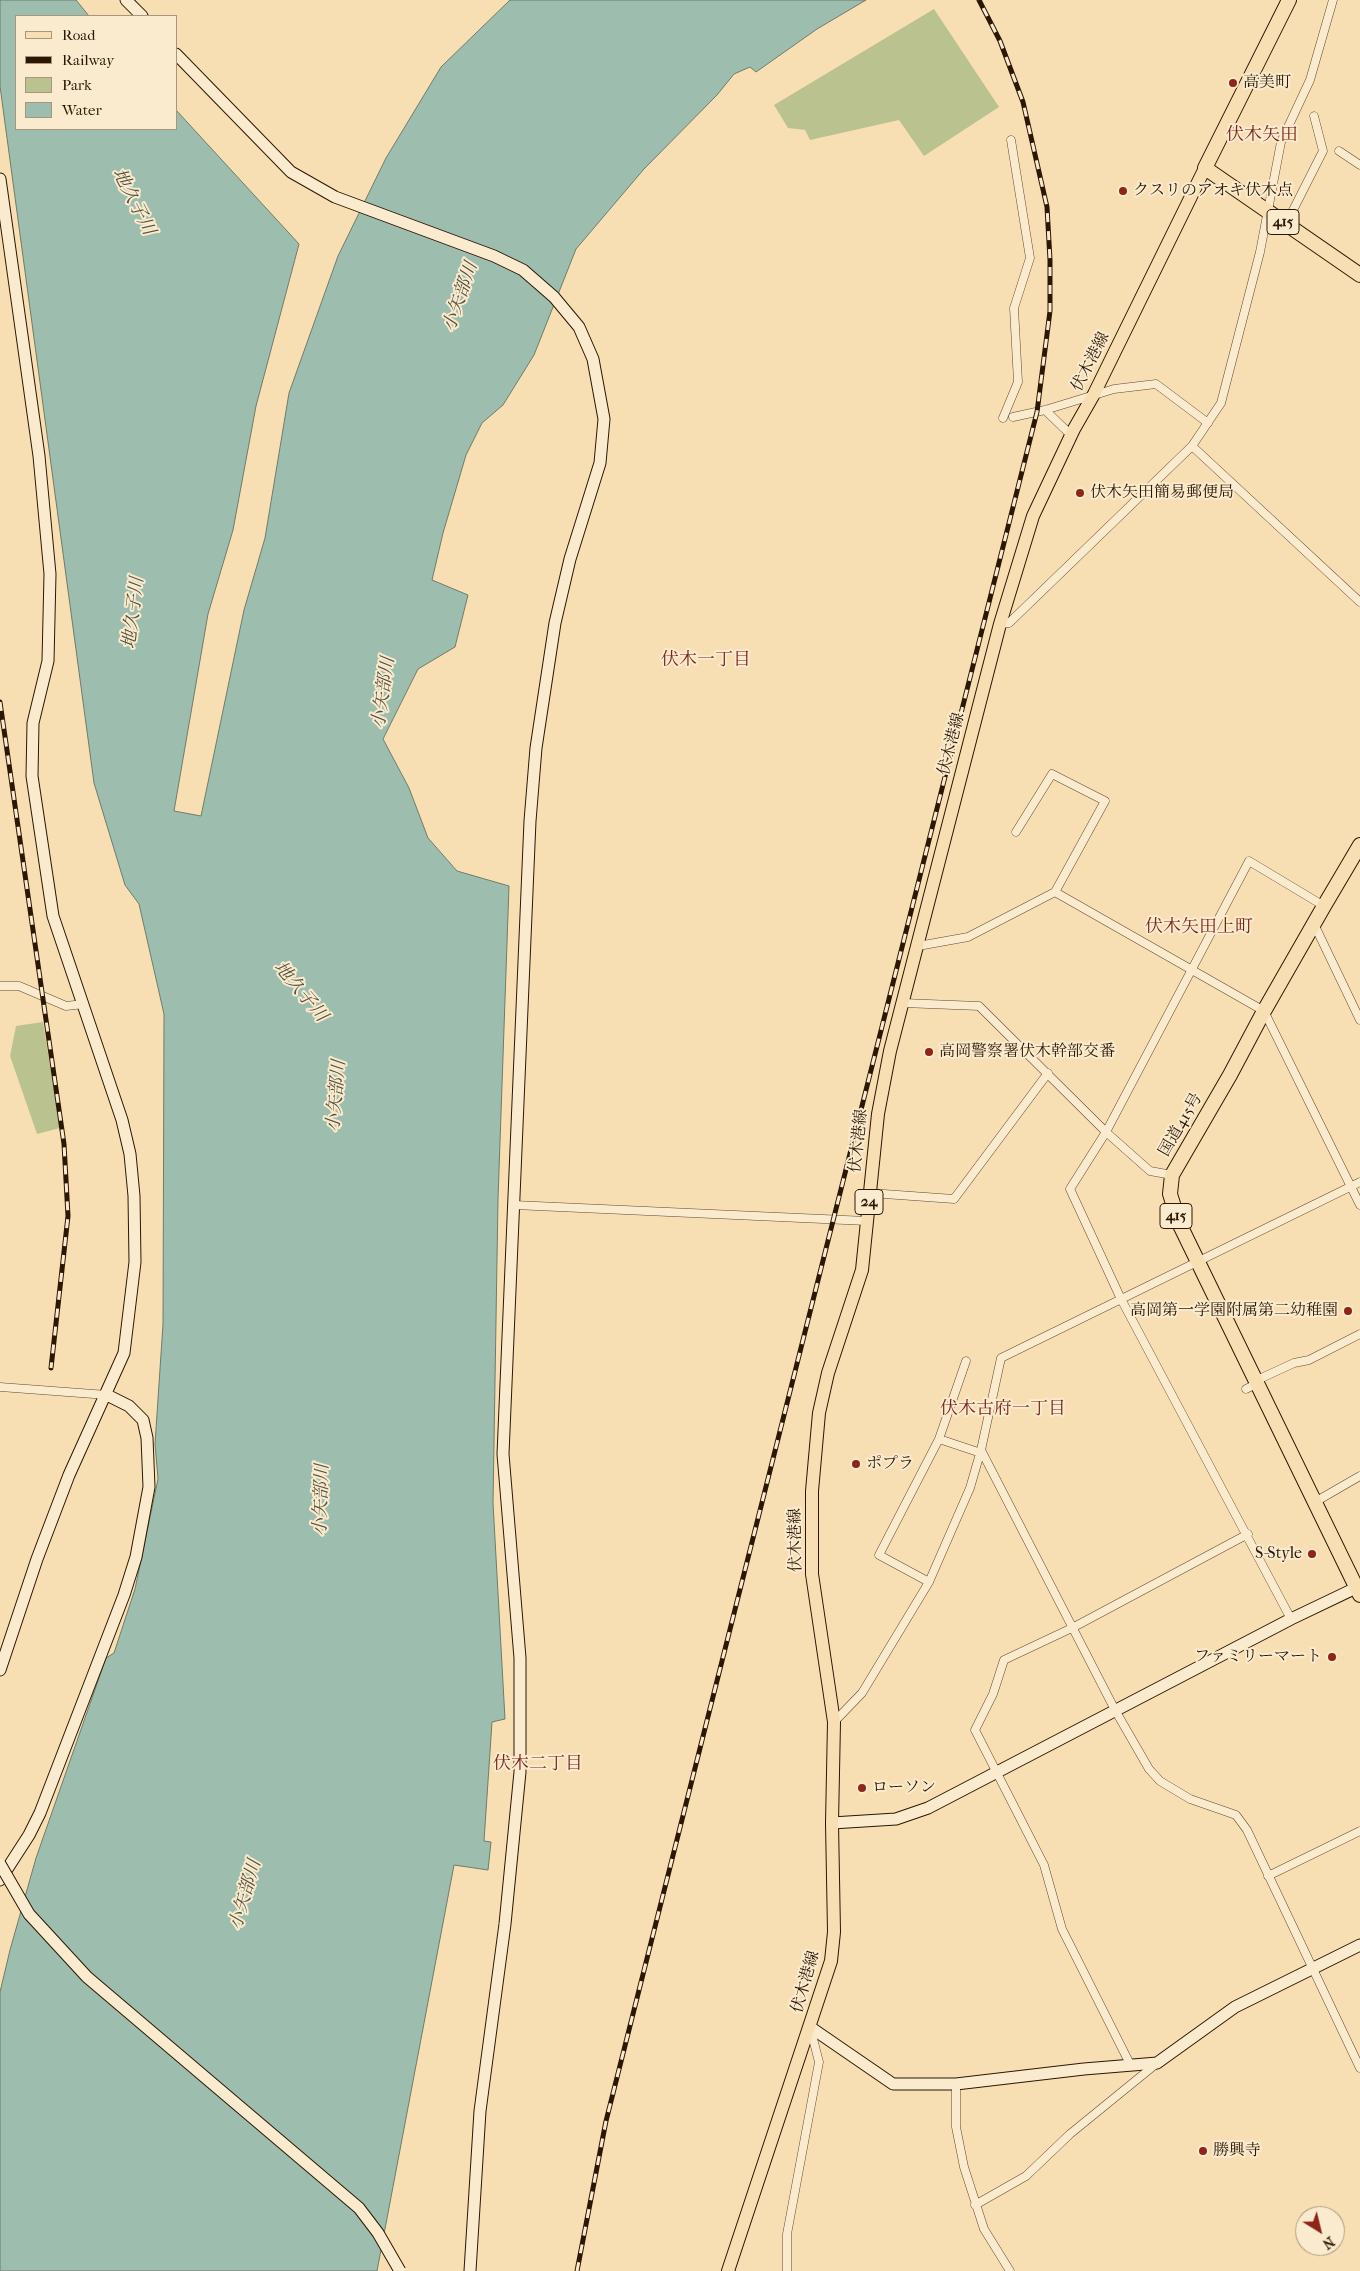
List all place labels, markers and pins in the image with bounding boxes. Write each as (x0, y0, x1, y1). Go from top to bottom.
place label: 高美町 (1243, 73, 1291, 93)
marker: 高美町 (1227, 77, 1239, 89)
place label: クスリのアオキ伏木点 (1133, 181, 1293, 201)
marker: クスリのアオキ伏木点 (1117, 185, 1129, 197)
place label: 伏木矢田簡易郵便局 (1090, 483, 1234, 503)
marker: 伏木矢田簡易郵便局 (1074, 487, 1086, 499)
place label: 高岡警察署伏木幹部交番 (939, 1042, 1115, 1062)
marker: 高岡警察署伏木幹部交番 (923, 1046, 935, 1058)
place label: 高岡第一学園附属第二幼稚園 (1130, 1301, 1338, 1321)
marker: 高岡第一学園附属第二幼稚園 (1342, 1305, 1354, 1317)
place label: ポプラ (866, 1454, 914, 1474)
marker: ポプラ (850, 1458, 862, 1470)
place label: S-Style (1255, 1544, 1302, 1564)
marker: S-Style (1306, 1548, 1318, 1560)
place label: ファミリーマート (1194, 1647, 1322, 1667)
marker: ファミリーマート (1326, 1651, 1338, 1663)
place label: ローソン (872, 1778, 936, 1798)
marker: ローソン (856, 1782, 868, 1794)
place label: 勝興寺 (1213, 2141, 1261, 2161)
marker: 勝興寺 (1197, 2145, 1209, 2157)

